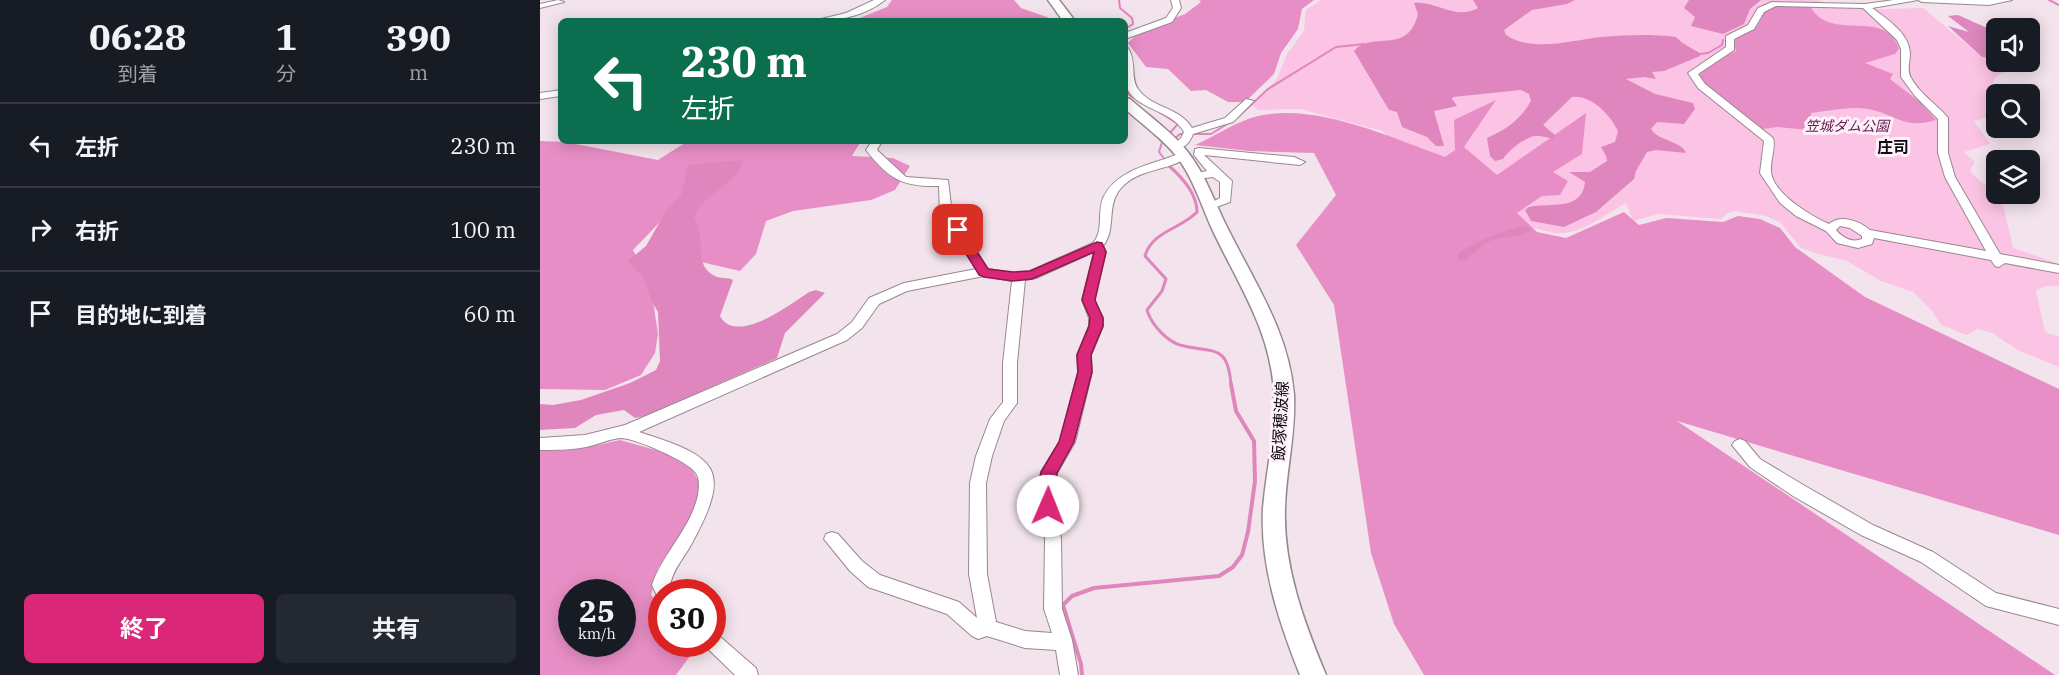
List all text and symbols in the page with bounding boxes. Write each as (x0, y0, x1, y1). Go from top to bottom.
text: 06:28 (89, 13, 186, 60)
text: 1 (275, 13, 297, 60)
text: 390 (386, 14, 451, 61)
map controls (1986, 18, 2040, 204)
button: sound (1986, 18, 2040, 72)
text: 230 m (681, 34, 807, 89)
icon: left (582, 42, 660, 120)
text: m (409, 59, 428, 86)
text: 到着 (118, 60, 158, 87)
text: 分 (276, 60, 296, 87)
button: search (1986, 84, 2040, 138)
text: 左折 (681, 90, 735, 125)
park label: 笠城ダム公園 (1805, 117, 1891, 135)
icon: left (24, 129, 57, 162)
text: 230 m (450, 131, 516, 160)
text: 左折 (75, 132, 119, 161)
district label: 庄司 (1877, 137, 1909, 157)
button: layers (1986, 150, 2040, 204)
pin (932, 204, 983, 255)
icon: right (24, 213, 57, 246)
icon: arrive (941, 213, 974, 246)
text: 100 m (450, 215, 516, 244)
text: 右折 (75, 216, 119, 245)
icon: arrive (24, 297, 57, 330)
text: 60 m (464, 299, 516, 328)
text: 目的地に到着 (75, 300, 207, 329)
street label: 飯塚穂波線 (1268, 381, 1292, 461)
position arrow (1016, 474, 1080, 538)
speed limit sign: 30 (648, 579, 726, 657)
text: 25 (579, 591, 615, 630)
button: 終了 (24, 594, 264, 663)
button: 共有 (276, 594, 516, 663)
text: km/h (578, 624, 616, 643)

